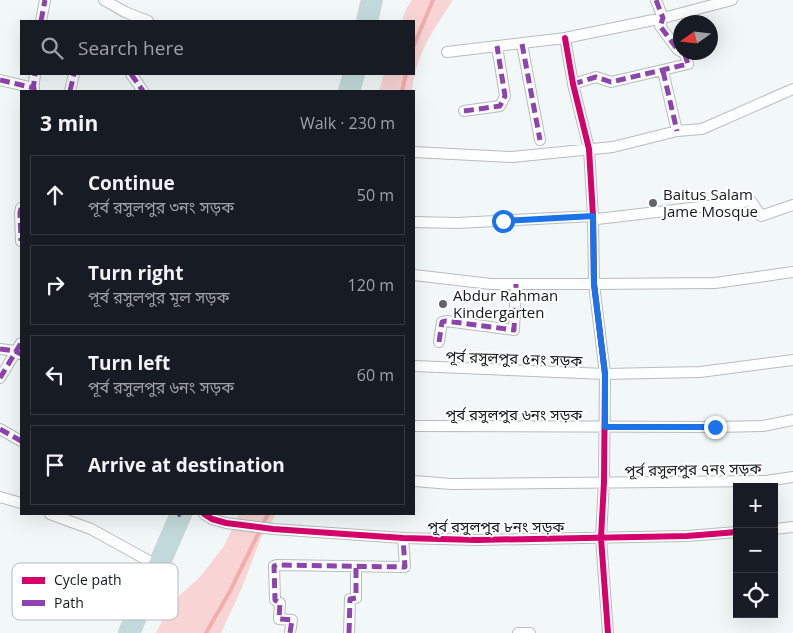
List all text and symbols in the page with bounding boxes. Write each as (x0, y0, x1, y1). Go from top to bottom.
north arrow (673, 15, 718, 60)
search box (20, 20, 415, 75)
icon: search (38, 34, 66, 62)
text: Search here (78, 35, 184, 61)
text: 3 min (40, 109, 98, 137)
text: Walk · 230 m (300, 112, 395, 134)
text: Continue (88, 170, 175, 196)
icon: ahead (41, 181, 69, 209)
text: 50 m (357, 184, 394, 206)
place label: Baitus Salam Jame Mosque (661, 184, 758, 221)
text: পূর্ব রসুলপুর ৩নং সড়ক (88, 196, 234, 218)
marker: Baitus Salam Jame Mosque (647, 197, 659, 209)
route start (492, 210, 515, 233)
text: Turn right (88, 260, 183, 286)
icon: right (41, 271, 69, 299)
text: 120 m (348, 274, 394, 296)
place label: Abdur Rahman Kindergarten (453, 285, 558, 322)
text: পূর্ব রসুলপুর মূল সড়ক (88, 286, 229, 308)
marker: Abdur Rahman Kindergarten (437, 298, 449, 310)
street label: পূর্ব রসুলপুর ৫নং সড়ক (445, 346, 584, 370)
text: Turn left (88, 350, 170, 376)
icon: left (41, 361, 69, 389)
text: 60 m (357, 364, 394, 386)
text: পূর্ব রসুলপুর ৬নং সড়ক (88, 376, 234, 398)
street label: পূর্ব রসুলপুর ৬নং সড়ক (446, 404, 583, 424)
route end (704, 416, 727, 439)
icon: arrive (41, 451, 69, 479)
text: Arrive at destination (88, 452, 285, 478)
street label: পূর্ব রসুলপুর ৭নং সড়ক (624, 458, 763, 480)
map controls (733, 483, 778, 618)
button: + (733, 483, 778, 528)
street label: পূর্ব রসুলপুর ৮নং সড়ক (428, 516, 565, 536)
button: − (733, 528, 778, 573)
legend (12, 563, 178, 620)
text: Cycle path (54, 570, 122, 589)
button: locate (733, 573, 778, 618)
text: Path (54, 593, 84, 612)

